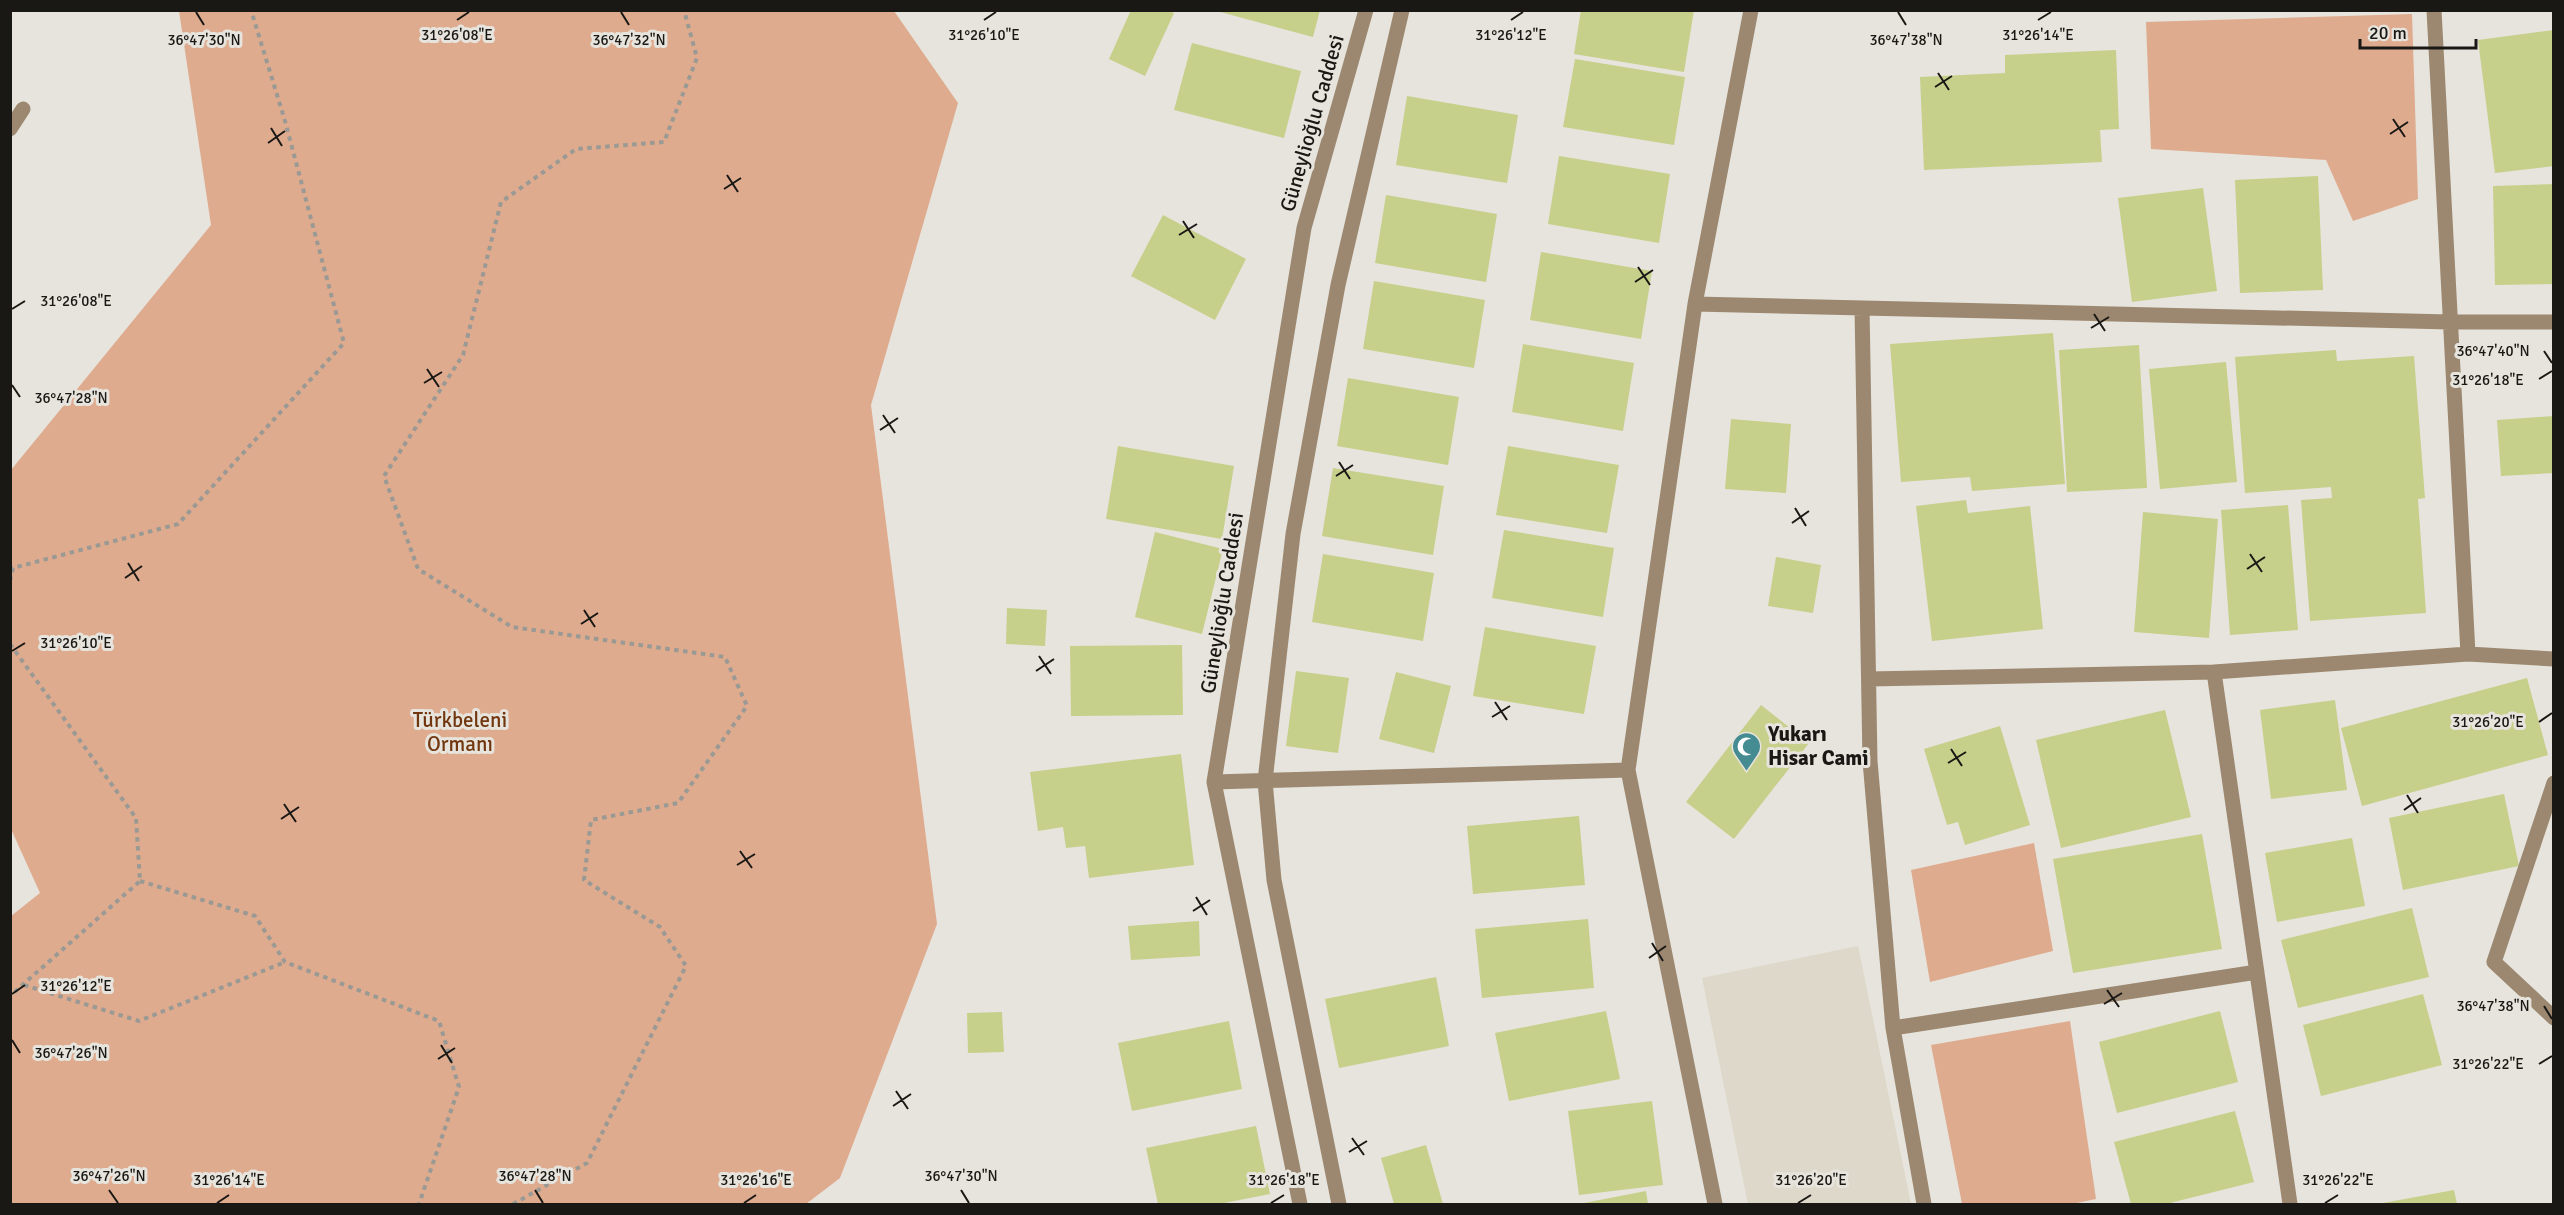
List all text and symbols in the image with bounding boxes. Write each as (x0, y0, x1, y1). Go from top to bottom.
scale bar (2360, 12, 2476, 50)
text: 20 m (2369, 22, 2407, 44)
text: 31°26'08"E (421, 26, 493, 44)
text: 31°26'10"E (948, 26, 1020, 44)
text: 31°26'12"E (1475, 26, 1547, 44)
text: 31°26'14"E (2002, 26, 2074, 44)
text: 36°47'30"N (167, 31, 241, 49)
text: 36°47'32"N (592, 31, 666, 49)
street label: Güneylioğlu Caddesi (1274, 31, 1350, 215)
text: 36°47'38"N (1869, 31, 1943, 49)
text: 31°26'08"E (40, 292, 112, 310)
text: 36°47'40"N (2456, 342, 2530, 360)
text: 31°26'18"E (2452, 371, 2524, 389)
text: 36°47'28"N (34, 389, 108, 407)
street label: Güneylioğlu Caddesi (1195, 511, 1249, 695)
text: 31°26'10"E (40, 634, 112, 652)
park label: Türkbeleni Ormanı (413, 707, 507, 757)
text: 31°26'20"E (2452, 713, 2524, 731)
place label: Yukarı Hisar Cami (1767, 721, 1869, 771)
mosque icon: Yukarı Hisar Cami (1731, 730, 1763, 772)
text: 31°26'12"E (40, 977, 112, 995)
text: 36°47'38"N (2456, 997, 2530, 1015)
text: 36°47'26"N (34, 1044, 108, 1062)
text: 31°26'22"E (2452, 1055, 2524, 1073)
text: 36°47'26"N (72, 1167, 146, 1185)
text: 36°47'28"N (498, 1167, 572, 1185)
text: 36°47'30"N (924, 1167, 998, 1185)
text: 31°26'14"E (193, 1171, 265, 1189)
text: 31°26'16"E (720, 1171, 792, 1189)
text: 31°26'18"E (1248, 1171, 1320, 1189)
text: 31°26'20"E (1775, 1171, 1847, 1189)
text: 31°26'22"E (2302, 1171, 2374, 1189)

